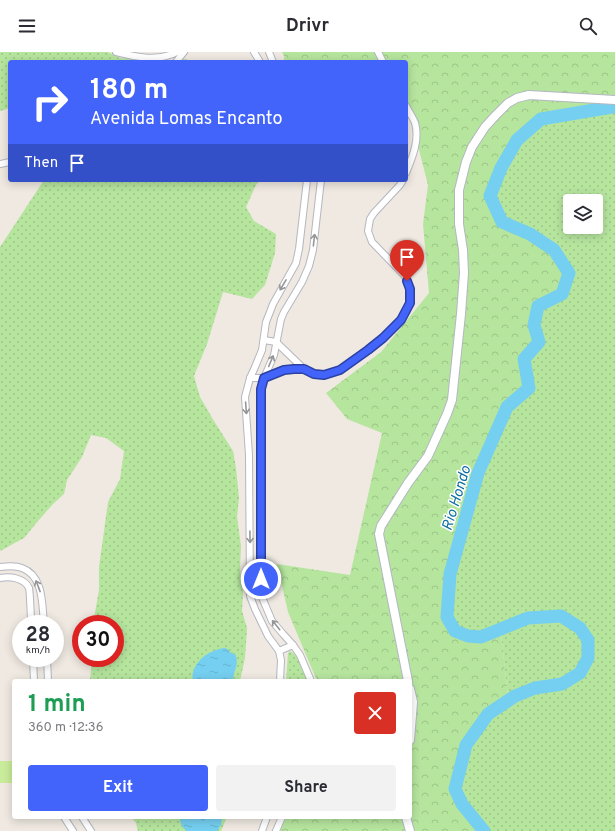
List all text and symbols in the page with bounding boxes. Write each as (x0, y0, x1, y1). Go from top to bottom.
icon: menu (16, 15, 38, 37)
text: Drivr (286, 15, 329, 38)
icon: search (577, 15, 599, 37)
text: 180 m (90, 73, 168, 109)
icon: right (24, 76, 76, 128)
text: Avenida Lomas Encanto (90, 108, 282, 131)
icon: arrive (66, 152, 88, 174)
text: Then (24, 154, 58, 173)
map controls (563, 194, 603, 234)
button: layers (563, 194, 603, 234)
one-way arrow (310, 234, 318, 247)
pin (390, 240, 424, 281)
icon: arrive (396, 246, 418, 268)
one-way arrow (279, 279, 287, 291)
one-way arrow (268, 355, 276, 367)
one-way arrow (242, 401, 250, 414)
water label: Rio Hondo (439, 464, 476, 533)
one-way arrow (246, 530, 254, 543)
position arrow (240, 558, 282, 600)
one-way arrow (33, 580, 41, 592)
speed limit sign: 30 (72, 615, 124, 667)
one-way arrow (271, 620, 280, 631)
text: 28 (26, 623, 50, 649)
text: km/h (26, 644, 50, 657)
text: 1 min (28, 690, 86, 720)
button: close (354, 692, 396, 734)
text: 360 m · 12:36 (28, 720, 103, 736)
button: Exit (28, 765, 208, 811)
button: Share (216, 765, 396, 811)

